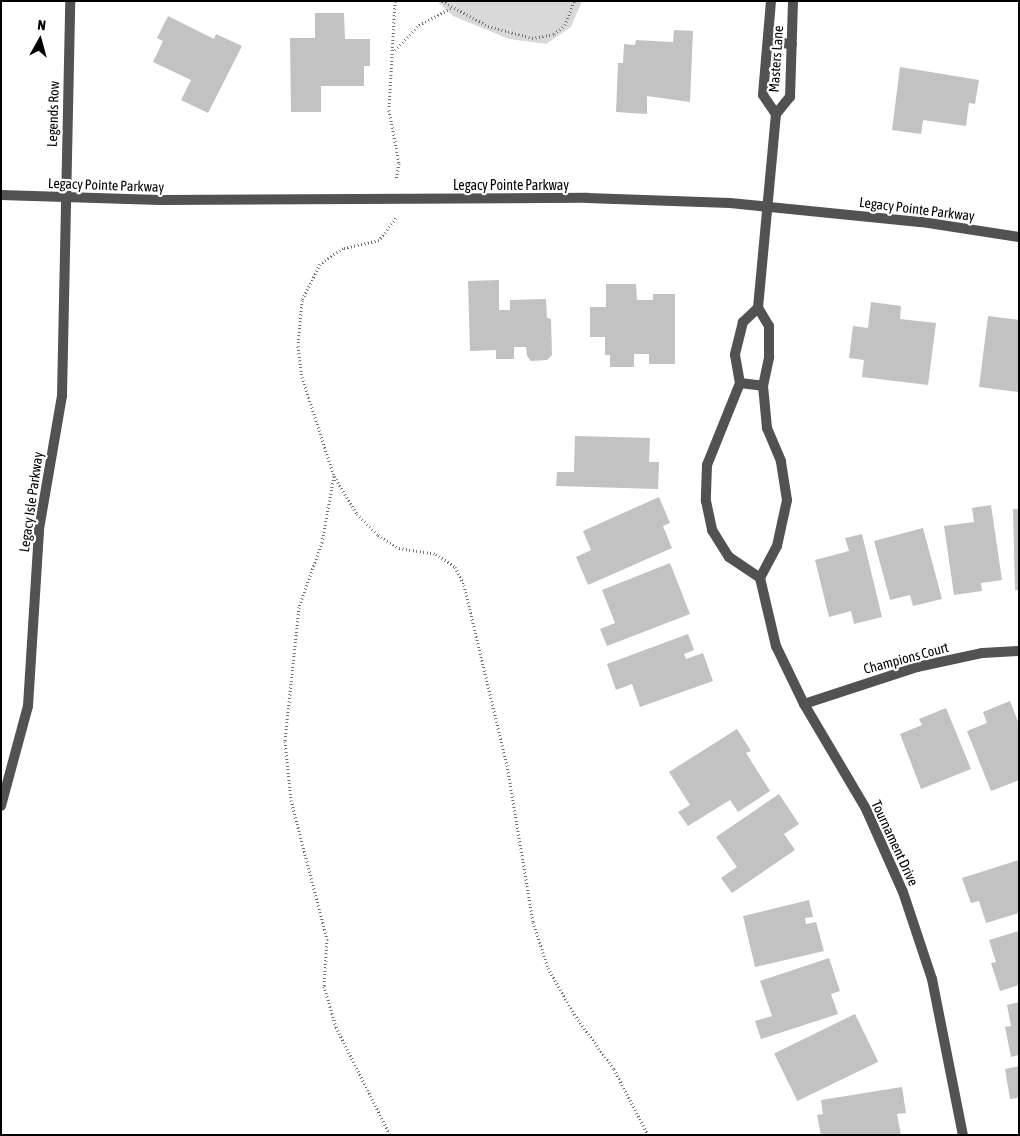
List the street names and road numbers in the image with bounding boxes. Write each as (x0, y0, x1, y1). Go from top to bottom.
street label: Masters Lane (765, 25, 787, 93)
street label: Legends Row (43, 81, 63, 147)
street label: Legacy Pointe Parkway (48, 175, 164, 195)
street label: Legacy Pointe Parkway (453, 177, 569, 193)
street label: Legacy Pointe Parkway (858, 194, 976, 224)
street label: Legacy Isle Parkway (16, 451, 46, 553)
street label: Champions Court (862, 639, 950, 677)
street label: Tournament Drive (868, 798, 922, 888)

